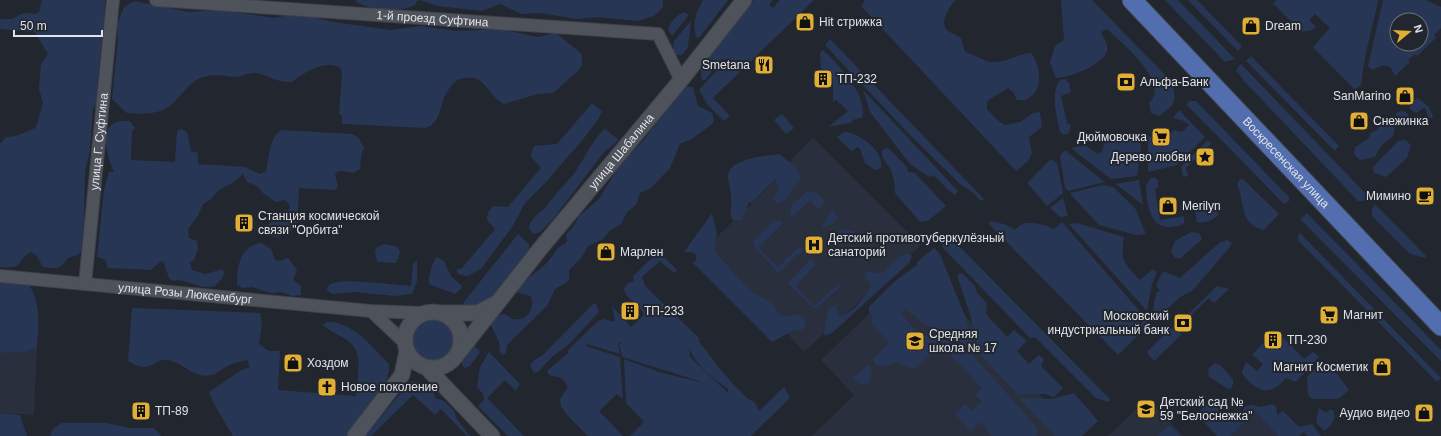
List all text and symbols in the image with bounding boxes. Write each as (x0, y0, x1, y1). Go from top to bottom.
street label: 1-й проезд Суфтина (376, 8, 489, 30)
shop icon: Hit стрижка (794, 11, 816, 33)
scale bar (14, 12, 102, 38)
north arrow (1389, 12, 1429, 52)
place label: Hit стрижка (819, 15, 882, 29)
shop icon: Dream (1240, 15, 1262, 37)
text: 50 m (20, 19, 47, 33)
place label: Dream (1265, 19, 1301, 33)
text: N (1412, 23, 1425, 35)
restaurant icon: Smetana (753, 54, 775, 76)
place label: Smetana (702, 58, 750, 72)
building icon: ТП-232 (812, 68, 834, 90)
bank icon: Альфа-Банк (1115, 71, 1137, 93)
place label: ТП-232 (837, 72, 877, 86)
place label: Альфа-Банк (1140, 75, 1209, 89)
shop icon: SanMarino (1394, 85, 1416, 107)
place label: SanMarino (1333, 89, 1391, 103)
street label: улица Г. Суфтина (87, 92, 111, 191)
shop icon: Снежинка (1348, 110, 1370, 132)
street label: улица Шабалина (586, 111, 657, 192)
street label: Воскресенская улица (1240, 114, 1333, 211)
place label: Снежинка (1373, 114, 1429, 128)
supermarket icon: Дюймовочка (1150, 126, 1172, 148)
place label: Дюймовочка (1077, 130, 1147, 144)
place icon: Дерево любви (1194, 146, 1216, 168)
place label: Дерево любви (1111, 150, 1191, 164)
cafe icon: Мимино (1414, 185, 1436, 207)
place label: Мимино (1366, 189, 1411, 203)
shop icon: Merilyn (1157, 195, 1179, 217)
place label: Merilyn (1182, 199, 1221, 213)
place label: Станция космической связи "Орбита" (258, 209, 379, 237)
building icon: Станция космической связи "Орбита" (233, 212, 255, 234)
place label: Детский противотуберкулёзный санаторий (828, 231, 1004, 259)
hospital icon: Детский противотуберкулёзный санаторий (803, 234, 825, 256)
shop icon: Марлен (595, 241, 617, 263)
place label: Марлен (620, 245, 663, 259)
street label: улица Розы Люксембург (118, 280, 253, 307)
building icon: ТП-233 (619, 300, 641, 322)
place label: ТП-233 (644, 304, 684, 318)
supermarket icon: Магнит (1318, 304, 1340, 326)
place label: Магнит (1343, 308, 1384, 322)
place label: Московский индустриальный банк (1048, 309, 1170, 337)
bank icon: Московский индустриальный банк (1172, 312, 1194, 334)
place label: Средняя школа № 17 (929, 327, 997, 355)
building icon: ТП-230 (1262, 329, 1284, 351)
school or university icon: Средняя школа № 17 (904, 330, 926, 352)
place label: ТП-230 (1287, 333, 1327, 347)
shop icon: Хоздом (282, 352, 304, 374)
place label: Хоздом (307, 356, 349, 370)
shop icon: Магнит Косметик (1371, 356, 1393, 378)
place label: Магнит Косметик (1273, 360, 1369, 374)
church icon: Новое поколение (316, 376, 338, 398)
place label: Новое поколение (341, 380, 438, 394)
place label: Детский сад № 59 "Белоснежка" (1160, 395, 1253, 423)
school or university icon: Детский сад № 59 "Белоснежка" (1135, 398, 1157, 420)
building icon: ТП-89 (130, 400, 152, 422)
shop icon: Аудио видео (1413, 402, 1435, 424)
place label: ТП-89 (155, 404, 189, 418)
place label: Аудио видео (1339, 406, 1410, 420)

